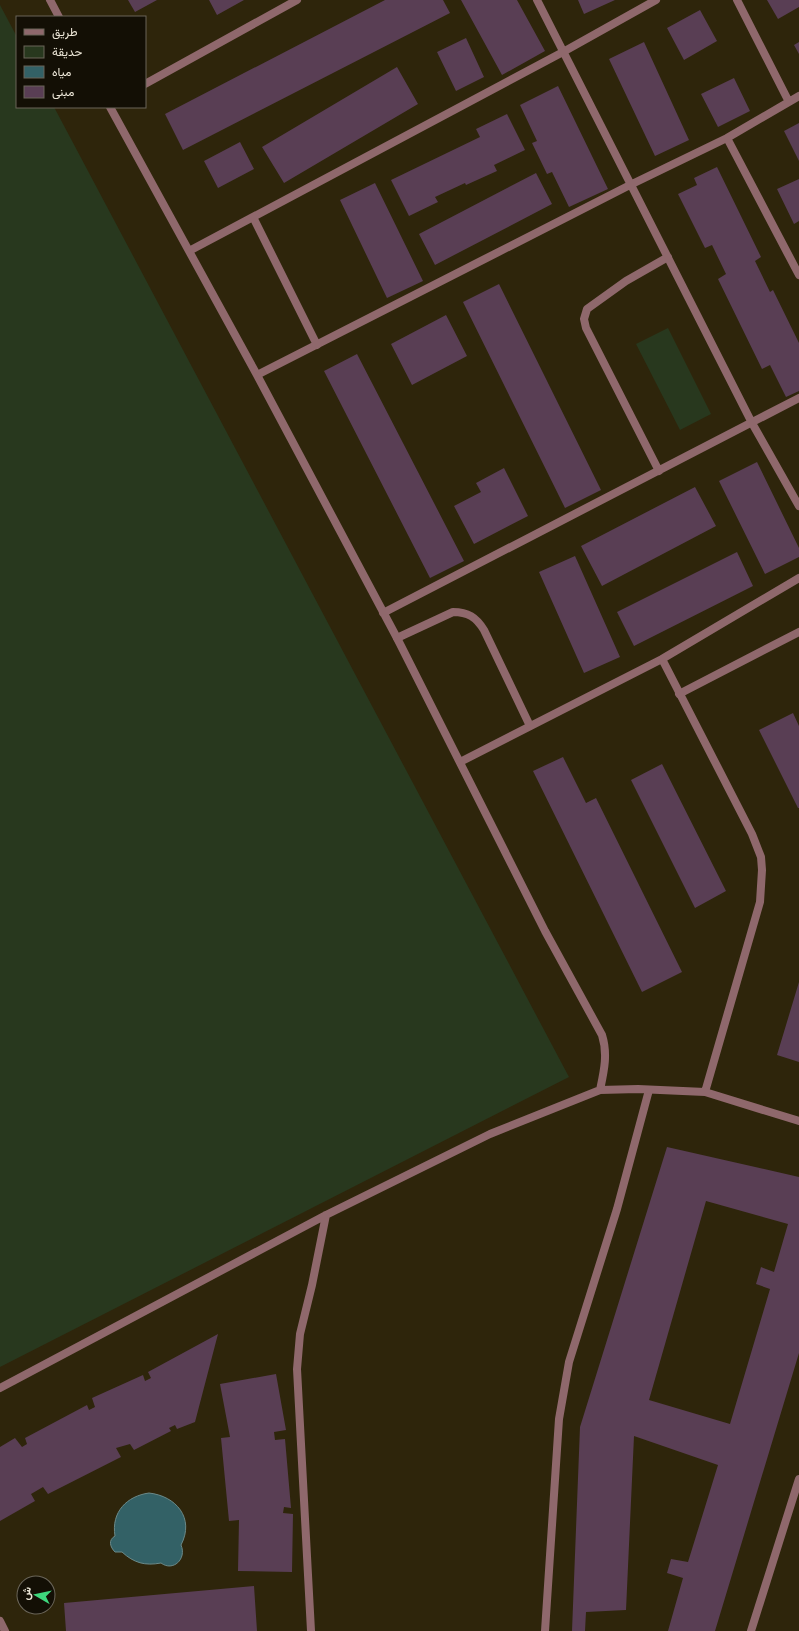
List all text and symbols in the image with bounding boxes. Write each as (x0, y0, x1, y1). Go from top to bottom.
legend (16, 16, 146, 108)
text: طريق (52, 24, 78, 40)
text: حديقة (52, 44, 82, 59)
text: مياه (52, 64, 71, 79)
text: مبنى (52, 84, 74, 100)
north arrow (16, 1575, 56, 1615)
text: ش (18, 1586, 34, 1601)

